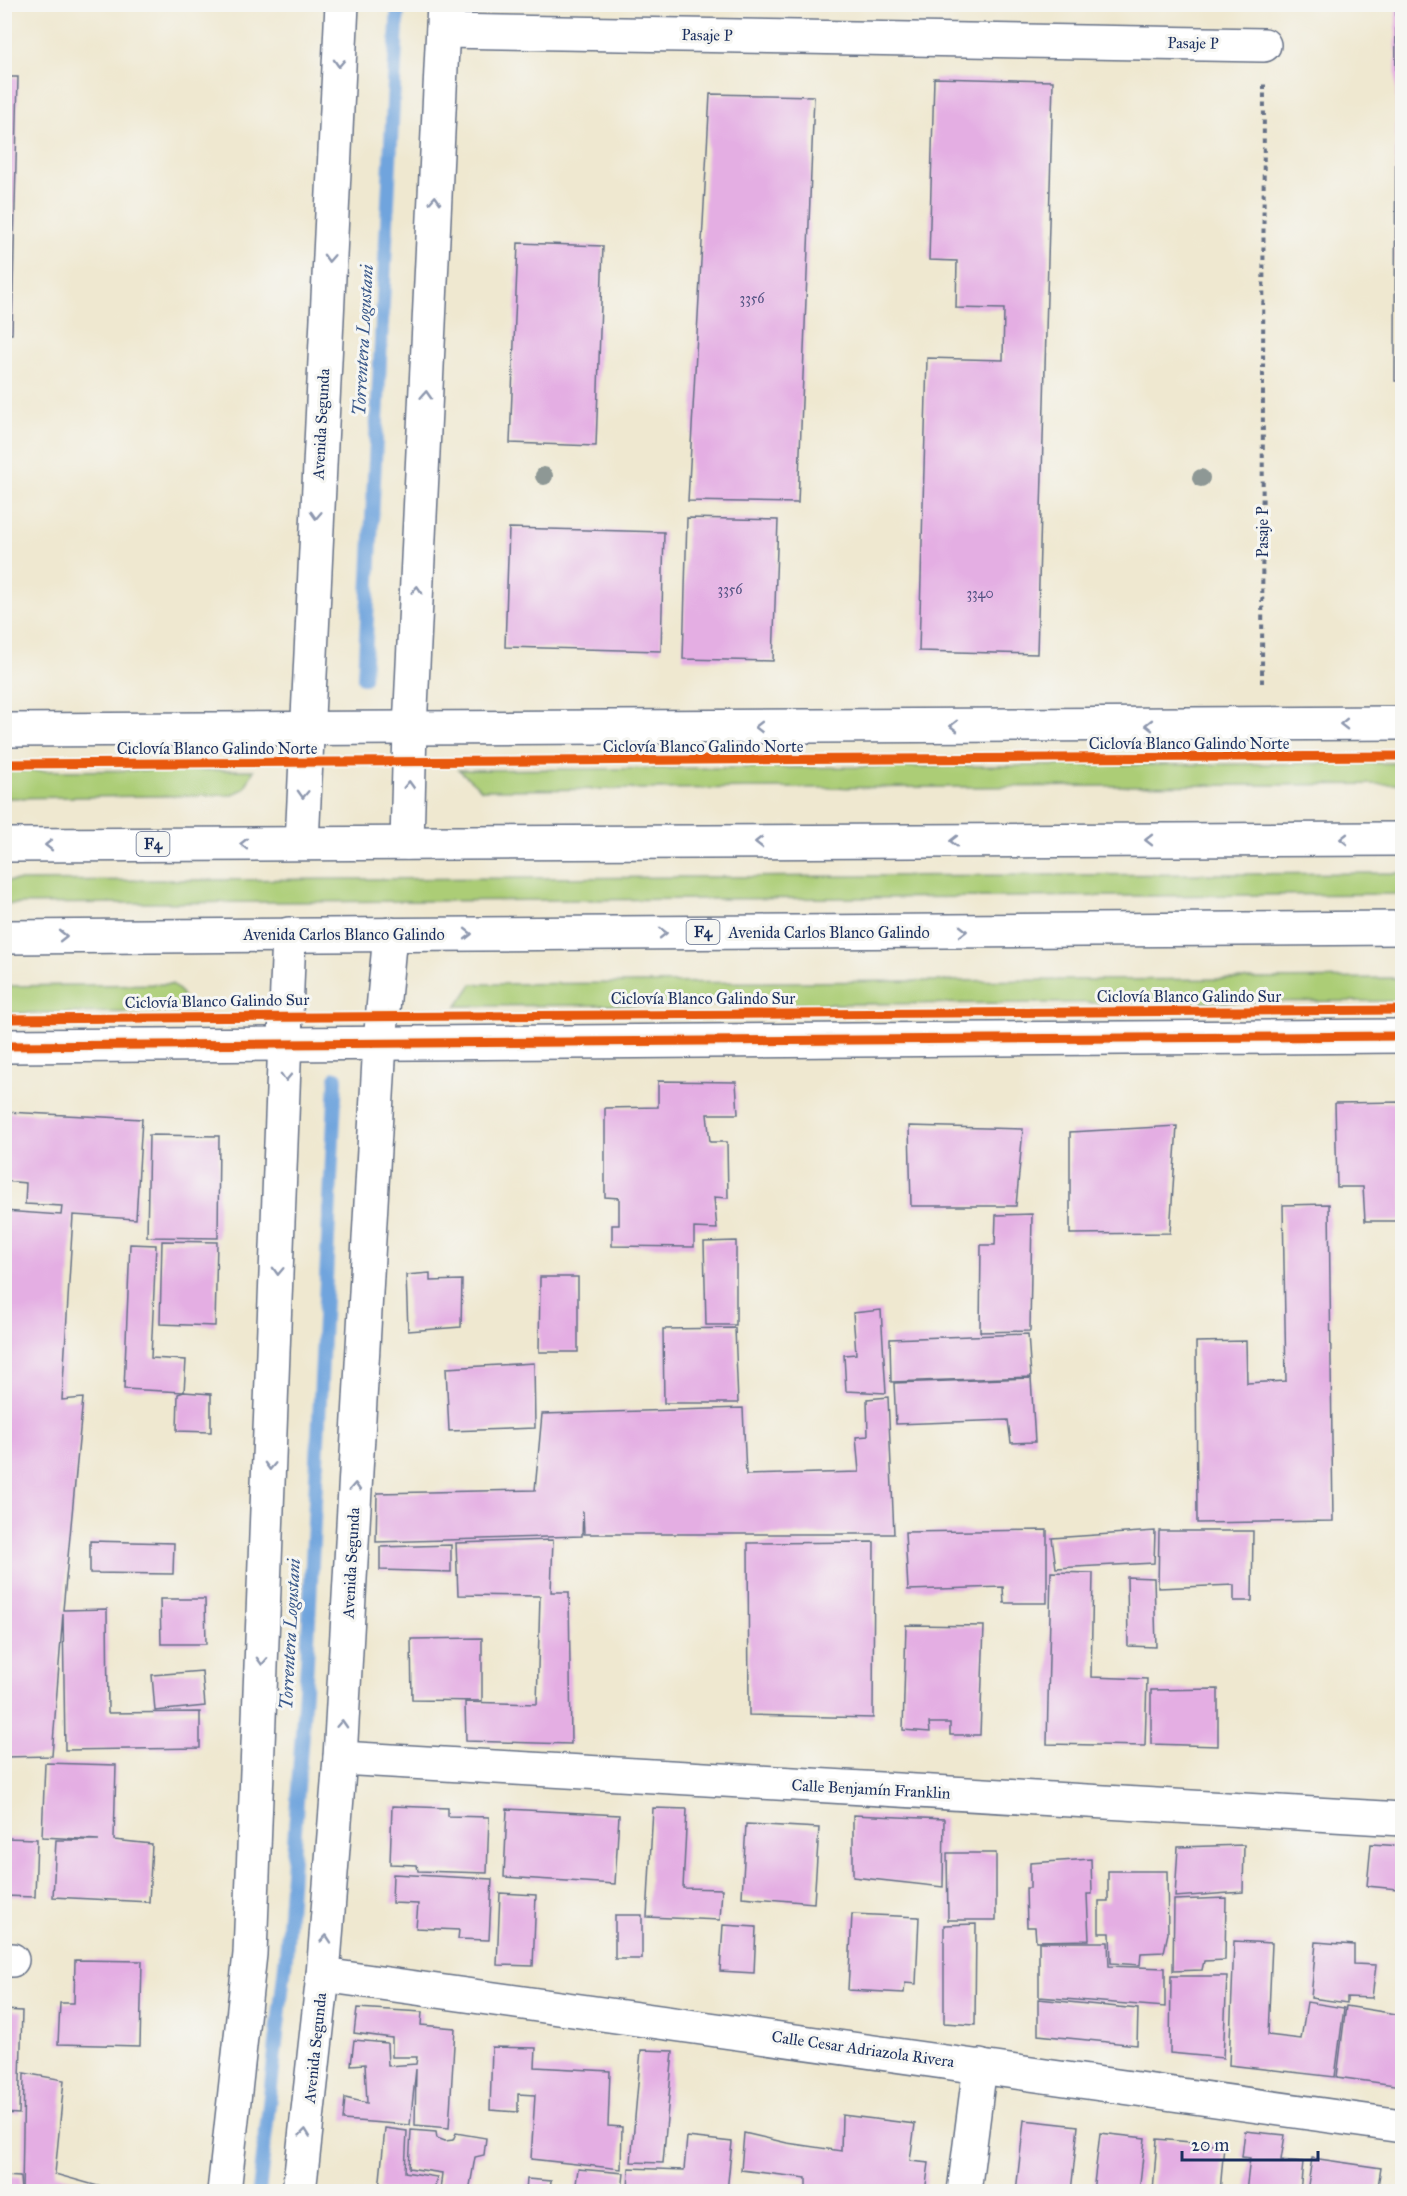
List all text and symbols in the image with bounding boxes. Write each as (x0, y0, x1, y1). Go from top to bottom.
street label: Pasaje P (681, 25, 733, 45)
street label: Pasaje P (1167, 33, 1219, 53)
one-way arrow (332, 58, 345, 67)
one-way arrow (429, 196, 442, 205)
one-way arrow (323, 253, 336, 262)
water label: Torrentera Logustani (348, 264, 378, 416)
house number: 3356 (740, 290, 765, 307)
street label: Avenida Segunda (309, 368, 334, 481)
one-way arrow (419, 391, 432, 400)
street label: Pasaje P (1253, 506, 1272, 558)
one-way arrow (310, 511, 323, 520)
house number: 3356 (718, 581, 743, 598)
one-way arrow (410, 585, 423, 594)
house number: 3340 (966, 585, 994, 602)
one-way arrow (1340, 717, 1349, 730)
one-way arrow (1145, 719, 1154, 731)
one-way arrow (950, 720, 959, 732)
one-way arrow (755, 721, 764, 733)
street label: Ciclovía Blanco Galindo Norte (1089, 734, 1290, 753)
street label: Ciclovía Blanco Galindo Norte (603, 737, 804, 756)
street label: Ciclovía Blanco Galindo Norte (117, 739, 318, 758)
one-way arrow (403, 780, 415, 789)
one-way arrow (297, 790, 310, 799)
road number: F4 (136, 832, 170, 856)
one-way arrow (1340, 833, 1349, 845)
one-way arrow (1145, 834, 1154, 846)
one-way arrow (950, 835, 959, 847)
one-way arrow (755, 836, 764, 848)
one-way arrow (239, 838, 248, 850)
one-way arrow (44, 839, 53, 851)
road number: F4 (686, 920, 720, 944)
street label: Avenida Carlos Blanco Galindo (727, 923, 930, 942)
street label: Avenida Carlos Blanco Galindo (242, 925, 445, 944)
one-way arrow (958, 925, 967, 937)
one-way arrow (658, 927, 667, 939)
one-way arrow (463, 928, 472, 940)
one-way arrow (58, 930, 67, 942)
street label: Ciclovía Blanco Galindo Sur (1097, 987, 1281, 1006)
street label: Ciclovía Blanco Galindo Sur (611, 989, 795, 1008)
street label: Ciclovía Blanco Galindo Sur (125, 990, 309, 1012)
one-way arrow (279, 1072, 292, 1081)
one-way arrow (271, 1267, 284, 1276)
one-way arrow (264, 1462, 276, 1471)
one-way arrow (349, 1483, 362, 1492)
street label: Avenida Segunda (339, 1507, 364, 1620)
water label: Torrentera Logustani (275, 1558, 305, 1710)
one-way arrow (256, 1657, 269, 1666)
one-way arrow (336, 1720, 349, 1729)
street label: Calle Benjamín Franklin (791, 1775, 951, 1803)
one-way arrow (319, 1935, 332, 1944)
street label: Avenida Segunda (300, 1992, 331, 2105)
street label: Calle Cesar Adriazola Rivera (770, 2027, 956, 2071)
scale bar (1182, 2124, 1318, 2162)
one-way arrow (299, 2129, 311, 2138)
text: 20 m (1191, 2134, 1229, 2156)

